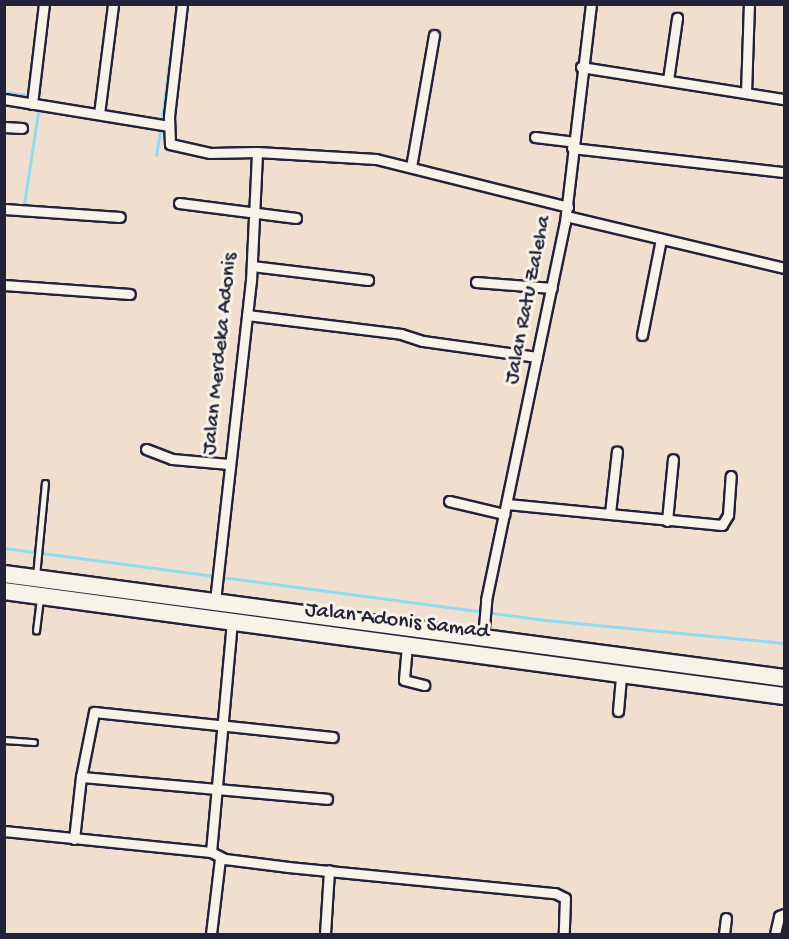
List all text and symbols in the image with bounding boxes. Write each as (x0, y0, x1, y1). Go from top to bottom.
street label: Jalan Ratu Zaleha (500, 213, 558, 387)
street label: Jalan Merdeka Adonis (197, 252, 245, 456)
street label: Jalan Adonis Samad (303, 598, 491, 646)

